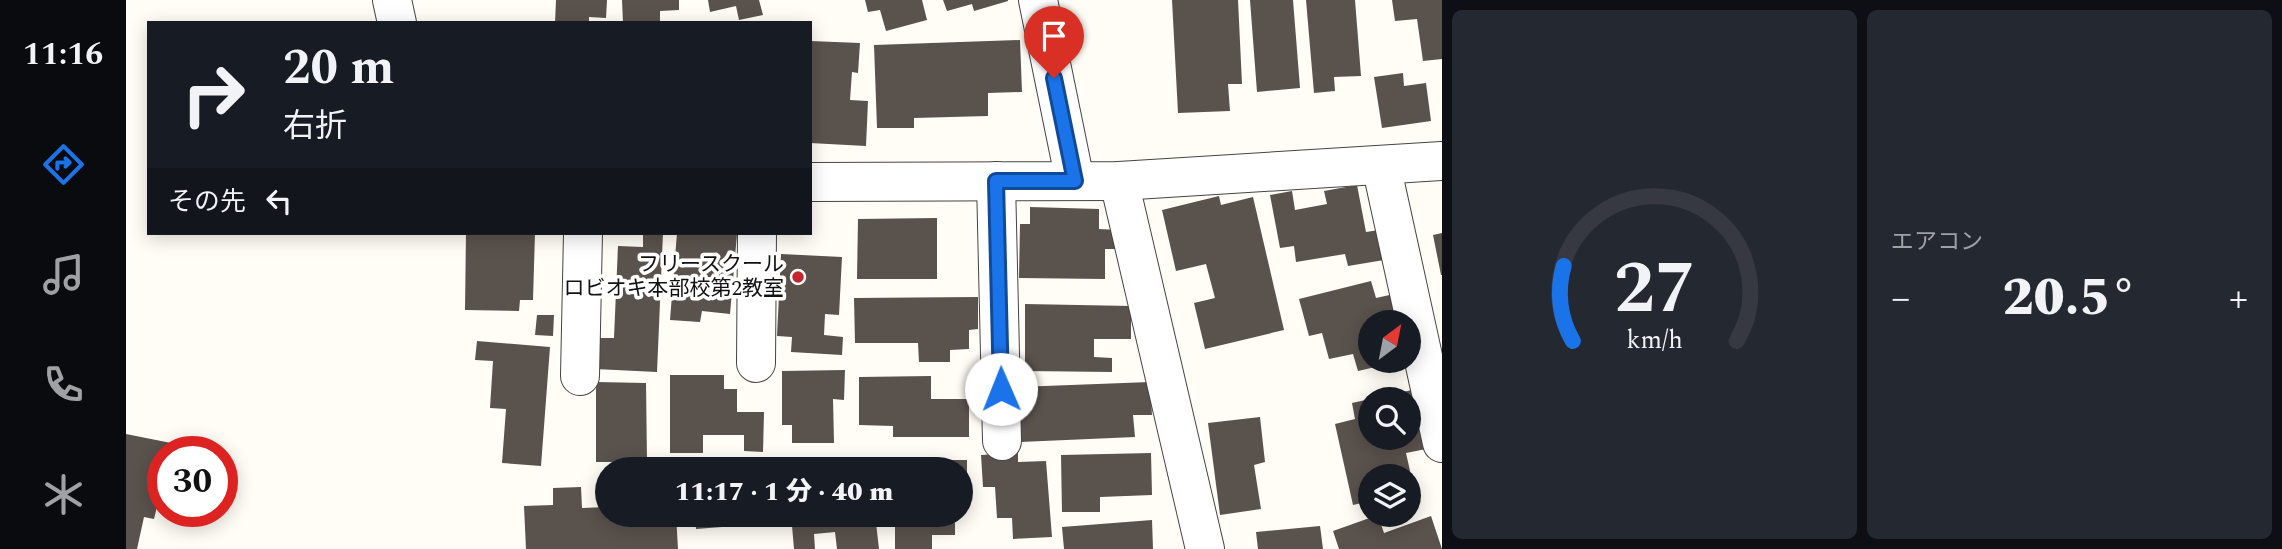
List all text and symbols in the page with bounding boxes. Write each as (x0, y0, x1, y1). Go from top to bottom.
pin (1024, 6, 1084, 78)
icon: arrive (1035, 17, 1073, 55)
text: 11:16 (23, 30, 103, 79)
text: 20 m (283, 31, 394, 106)
icon: right (168, 49, 259, 140)
text: 右折 (283, 102, 347, 151)
icon: directions (39, 140, 88, 189)
text: その先 (168, 182, 246, 222)
icon: left (260, 182, 298, 220)
text: エアコン (1891, 225, 1983, 260)
text: 27 (1614, 234, 1695, 345)
place label: フリースクール ロビオキ本部校第2教室 (564, 249, 784, 305)
icon: music (39, 250, 88, 299)
text: 20.5° (2002, 259, 2137, 338)
marker: フリースクール ロビオキ本部校第2教室 (790, 269, 806, 285)
text: − (1891, 270, 1910, 328)
text: + (2229, 270, 2248, 328)
north arrow (1358, 310, 1421, 373)
map controls (1358, 310, 1421, 527)
text: km/h (1626, 321, 1683, 359)
position arrow (964, 352, 1038, 426)
icon: phone (39, 360, 88, 409)
button: search (1358, 387, 1421, 450)
speed limit sign: 30 (147, 436, 238, 527)
button: layers (1358, 464, 1421, 527)
icon: climate (39, 470, 88, 519)
text: 11:17 · 1 分 · 40 m (675, 472, 893, 512)

